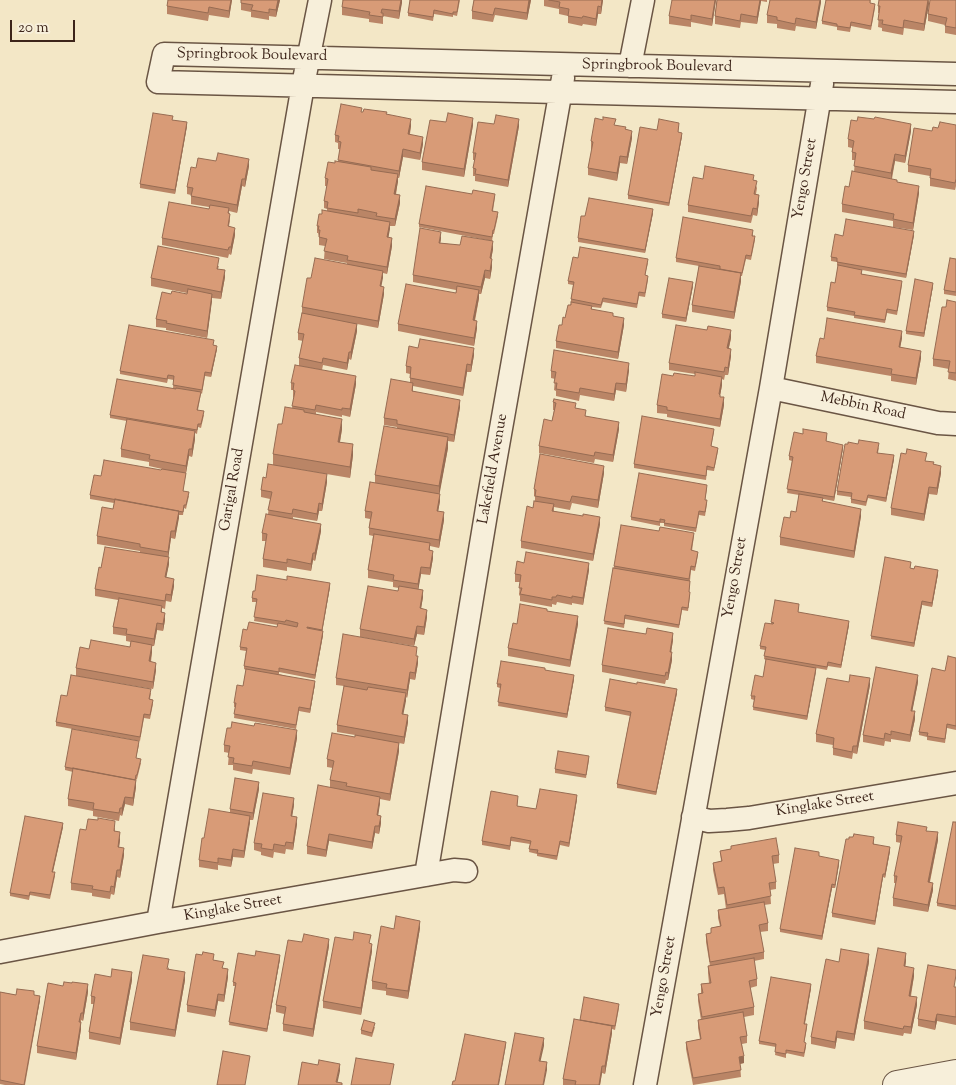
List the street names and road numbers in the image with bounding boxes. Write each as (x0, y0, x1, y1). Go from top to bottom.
street label: Springbrook Boulevard (177, 46, 327, 66)
street label: Springbrook Boulevard (582, 57, 732, 77)
street label: Yengo Street (790, 137, 822, 221)
street label: Mebbin Road (819, 389, 907, 425)
street label: Lakefield Avenue (475, 412, 513, 526)
street label: Garigal Road (217, 447, 249, 533)
street label: Yengo Street (720, 536, 752, 620)
street label: Kinglake Street (775, 788, 875, 822)
street label: Kinglake Street (183, 892, 283, 926)
street label: Yengo Street (649, 935, 681, 1019)

